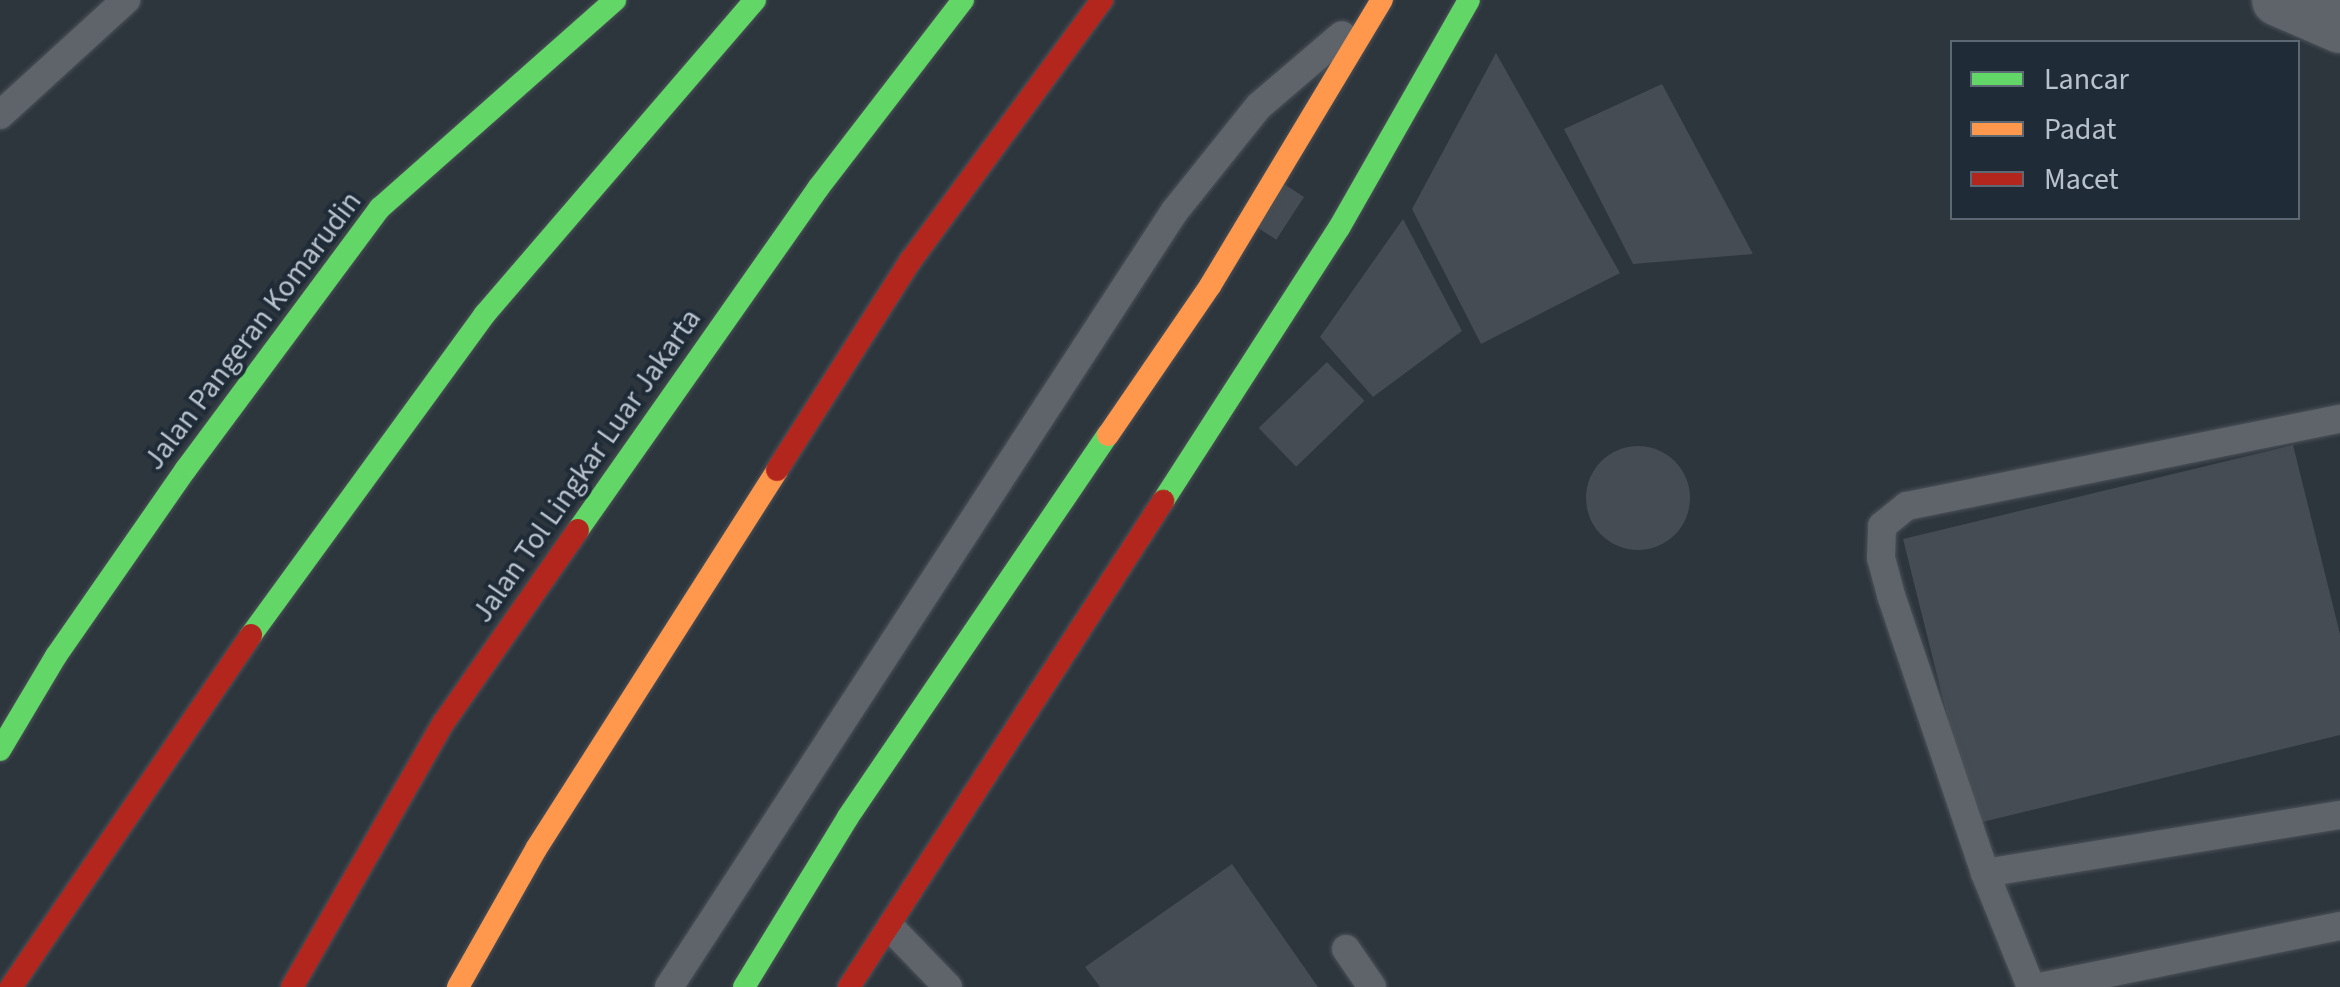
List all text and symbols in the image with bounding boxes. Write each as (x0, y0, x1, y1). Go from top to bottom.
legend (1950, 40, 2300, 220)
text: Lancar (2044, 58, 2129, 101)
text: Padat (2044, 108, 2116, 151)
text: Macet (2044, 158, 2119, 201)
street label: Jalan Pangeran Komarudin (137, 185, 369, 477)
street label: Jalan Tol Lingkar Luar Jakarta (465, 302, 709, 630)

